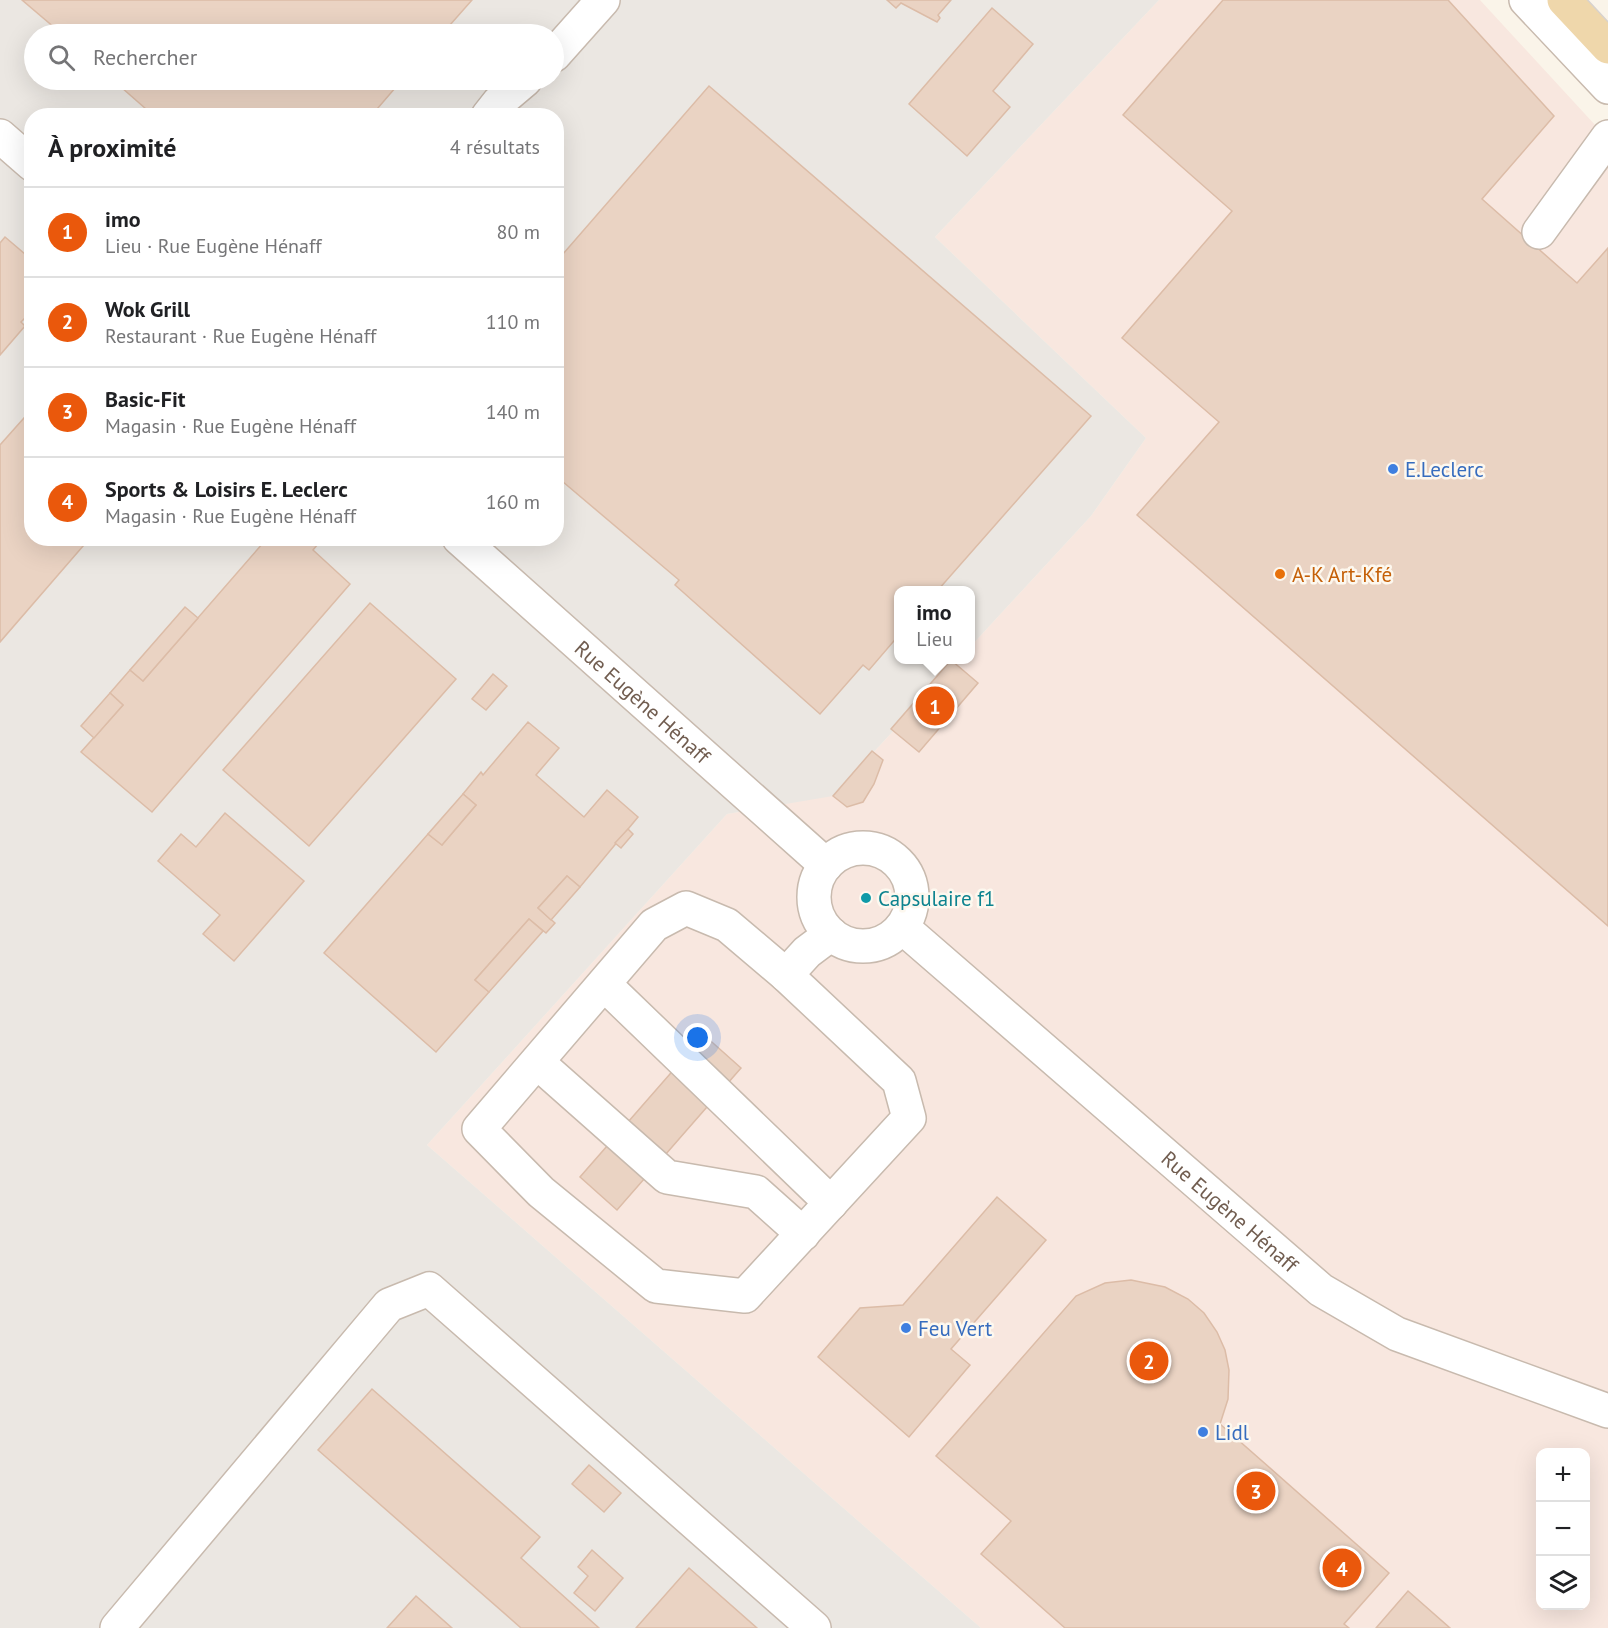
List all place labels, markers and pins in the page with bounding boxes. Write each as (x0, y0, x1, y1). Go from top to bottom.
place label: E.Leclerc (1405, 456, 1484, 483)
marker: E.Leclerc (1386, 462, 1400, 476)
place label: A-K Art-Kfé (1292, 561, 1392, 588)
marker: A-K Art-Kfé (1273, 567, 1287, 581)
pin: 1 (916, 684, 954, 728)
place label: Capsulaire f1 (878, 885, 995, 912)
marker: Capsulaire f1 (859, 891, 873, 905)
place label: Feu Vert (918, 1315, 992, 1342)
marker: Feu Vert (899, 1321, 913, 1335)
pin: 2 (1130, 1338, 1168, 1384)
place label: Lidl (1215, 1419, 1249, 1446)
marker: Lidl (1196, 1425, 1210, 1439)
pin: 3 (1236, 1468, 1276, 1514)
pin: 4 (1322, 1546, 1362, 1590)

